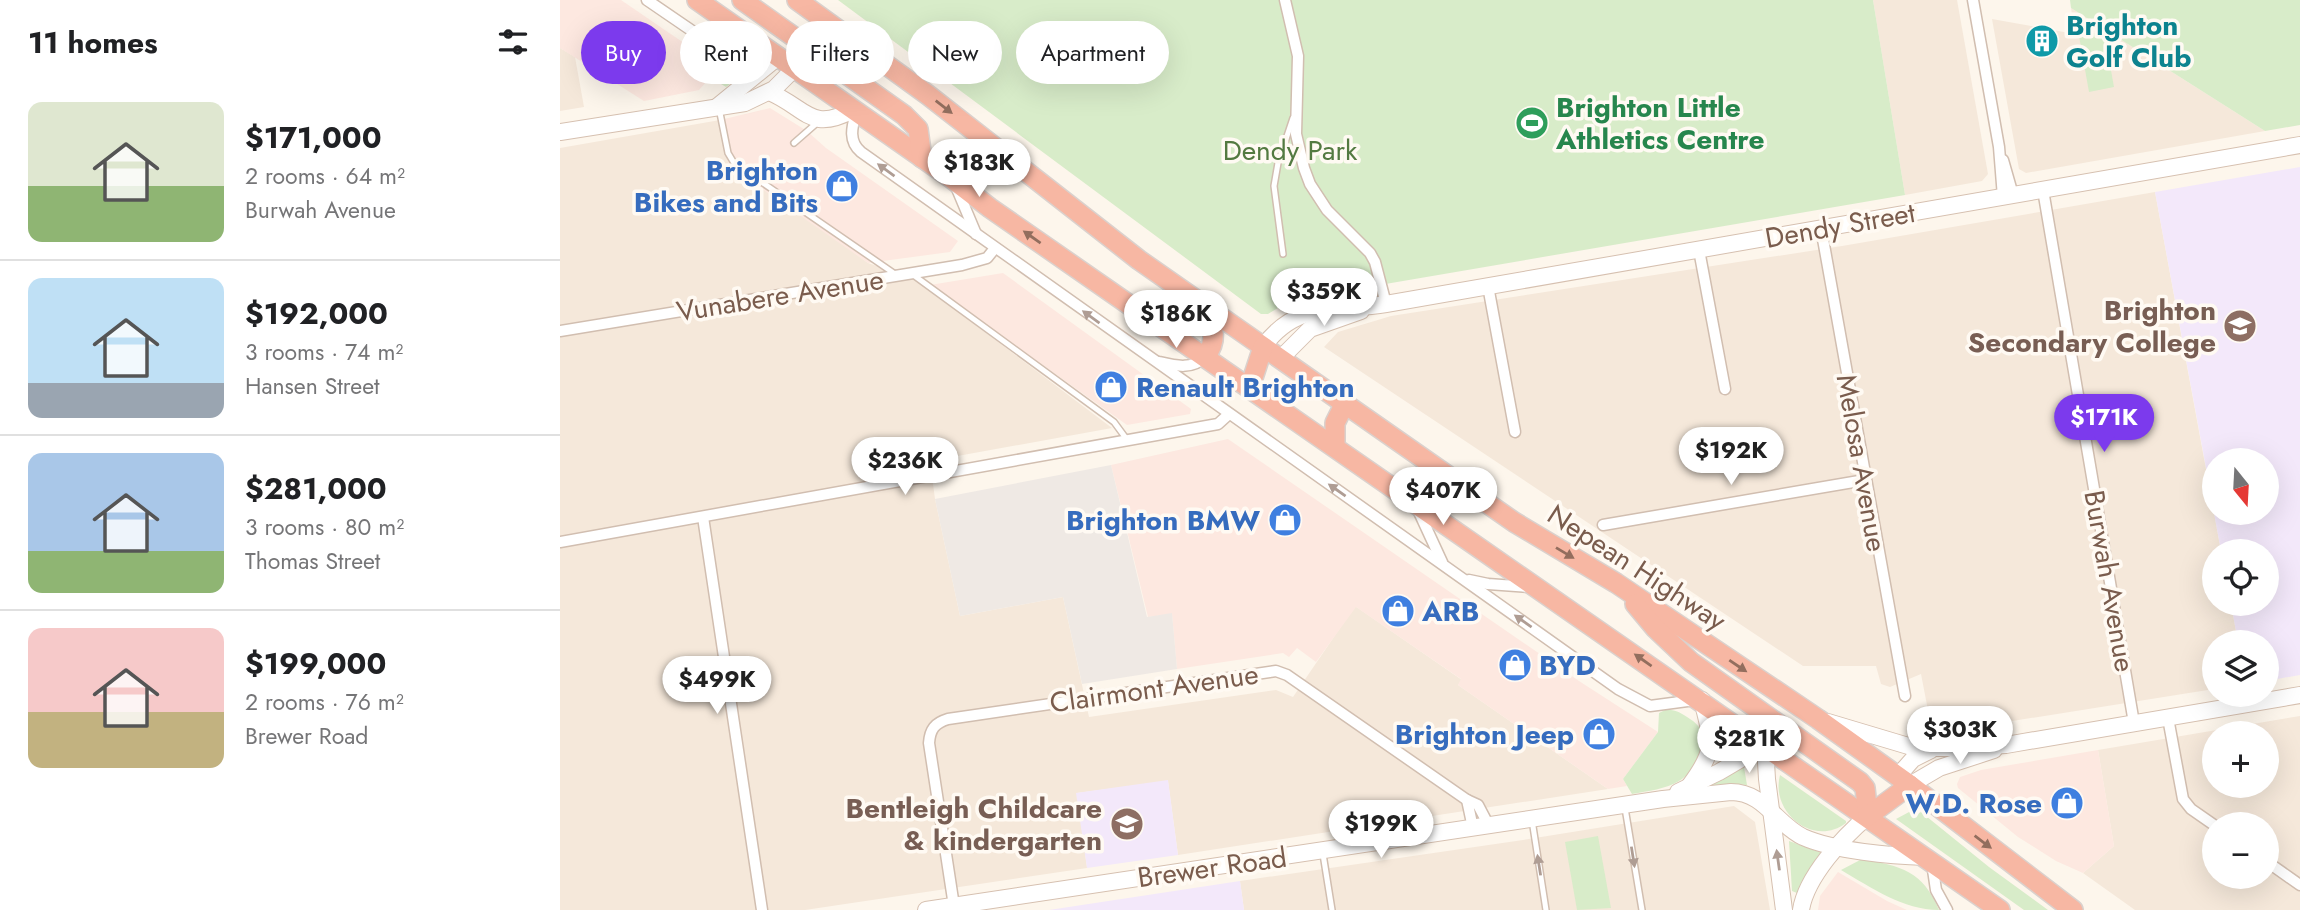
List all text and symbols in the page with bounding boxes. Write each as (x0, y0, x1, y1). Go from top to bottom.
place label: Brighton Golf Club (2066, 5, 2191, 78)
text: 11 homes (28, 21, 158, 64)
chip: Buy (581, 21, 666, 84)
chip: Rent (680, 21, 772, 84)
chip: Filters (786, 21, 894, 84)
chip: New (908, 21, 1002, 84)
chip: Apartment (1016, 21, 1169, 84)
building icon: Brighton Golf Club (2023, 22, 2061, 60)
icon: filters (494, 23, 532, 61)
place label: Brighton Little Athletics Centre (1555, 87, 1764, 160)
one-way arrow (934, 100, 952, 115)
sports icon: Brighton Little Athletics Centre (1513, 104, 1551, 142)
text: $171,000 (245, 116, 382, 159)
icon: home (84, 130, 168, 214)
park label: Dendy Park (1223, 130, 1358, 171)
pin: $183K (930, 140, 1028, 199)
text: $183K (944, 145, 1014, 179)
place label: Brighton Bikes and Bits (634, 150, 818, 223)
text: 2 rooms · 64 m² (245, 159, 405, 193)
one-way arrow (877, 163, 895, 177)
shop icon: Brighton Bikes and Bits (823, 167, 861, 205)
street label: Dendy Street (1762, 192, 1919, 259)
text: Burwah Avenue (245, 193, 396, 227)
one-way arrow (1023, 230, 1041, 244)
street label: Vunabere Avenue (674, 259, 886, 332)
pin: $359K (1275, 268, 1373, 328)
text: $359K (1287, 274, 1361, 308)
pin: $186K (1127, 290, 1225, 350)
place label: Brighton Secondary College (1968, 290, 2216, 363)
text: $192,000 (245, 292, 388, 335)
text: $186K (1140, 296, 1212, 330)
icon: home (84, 306, 168, 390)
school or university icon: Brighton Secondary College (2221, 307, 2259, 345)
one-way arrow (1082, 310, 1100, 324)
text: 3 rooms · 74 m² (245, 335, 403, 369)
place label: Renault Brighton (1136, 367, 1355, 408)
shop icon: Renault Brighton (1092, 368, 1130, 406)
text: Hansen Street (245, 369, 380, 403)
street label: Melosa Avenue (1826, 371, 1897, 555)
pin: $171K (2055, 394, 2153, 454)
text: $171K (2070, 400, 2138, 434)
pin: $192K (1682, 428, 1780, 487)
text: $192K (1695, 433, 1767, 467)
pin: $236K (856, 438, 954, 497)
text: $236K (867, 443, 943, 477)
north arrow (2202, 448, 2278, 525)
map controls (2202, 448, 2279, 889)
text: $281,000 (245, 467, 387, 510)
pin: $407K (1394, 468, 1492, 527)
text: $407K (1405, 473, 1481, 507)
icon: home (84, 481, 168, 565)
one-way arrow (1328, 483, 1346, 497)
street label: Burwah Avenue (2073, 487, 2146, 675)
street label: Nepean Highway (1539, 494, 1735, 641)
place label: Brighton BMW (1066, 500, 1260, 541)
shop icon: Brighton BMW (1266, 501, 1304, 539)
text: 3 rooms · 80 m² (245, 510, 404, 544)
button: locate (2202, 539, 2279, 616)
text: Thomas Street (245, 544, 380, 578)
one-way arrow (1555, 546, 1574, 559)
place label: ARB (1421, 591, 1479, 632)
shop icon: ARB (1379, 592, 1417, 630)
one-way arrow (1514, 614, 1532, 628)
button: layers (2202, 630, 2279, 707)
text: $199,000 (245, 642, 386, 685)
place label: BYD (1539, 645, 1596, 686)
shop icon: BYD (1496, 646, 1534, 684)
one-way arrow (1634, 653, 1652, 667)
street label: Clairmont Avenue (1047, 654, 1261, 723)
icon: home (84, 656, 168, 740)
pin: $499K (668, 656, 766, 716)
one-way arrow (1729, 659, 1748, 672)
text: $499K (678, 662, 756, 696)
text: 2 rooms · 76 m² (245, 685, 404, 719)
pin: $303K (1911, 706, 2009, 766)
text: $303K (1923, 712, 1997, 746)
place label: Brighton Jeep (1395, 714, 1574, 755)
shop icon: Brighton Jeep (1580, 715, 1618, 753)
pin: $281K (1700, 716, 1798, 775)
text: Brewer Road (245, 719, 368, 753)
text: $281K (1713, 721, 1785, 755)
button: + (2202, 721, 2279, 798)
place label: W.D. Rose (1905, 783, 2042, 824)
shop icon: W.D. Rose (2048, 784, 2086, 822)
place label: Bentleigh Childcare & kindergarten (845, 788, 1102, 861)
pin: $199K (1332, 800, 1430, 860)
school or university icon: Bentleigh Childcare & kindergarten (1108, 805, 1146, 843)
text: $199K (1345, 806, 1417, 840)
button: − (2202, 812, 2279, 889)
one-way arrow (1974, 835, 1992, 849)
street label: Brewer Road (1135, 837, 1289, 898)
one-way arrow (1628, 846, 1639, 868)
one-way arrow (1773, 849, 1784, 871)
one-way arrow (1533, 853, 1544, 875)

